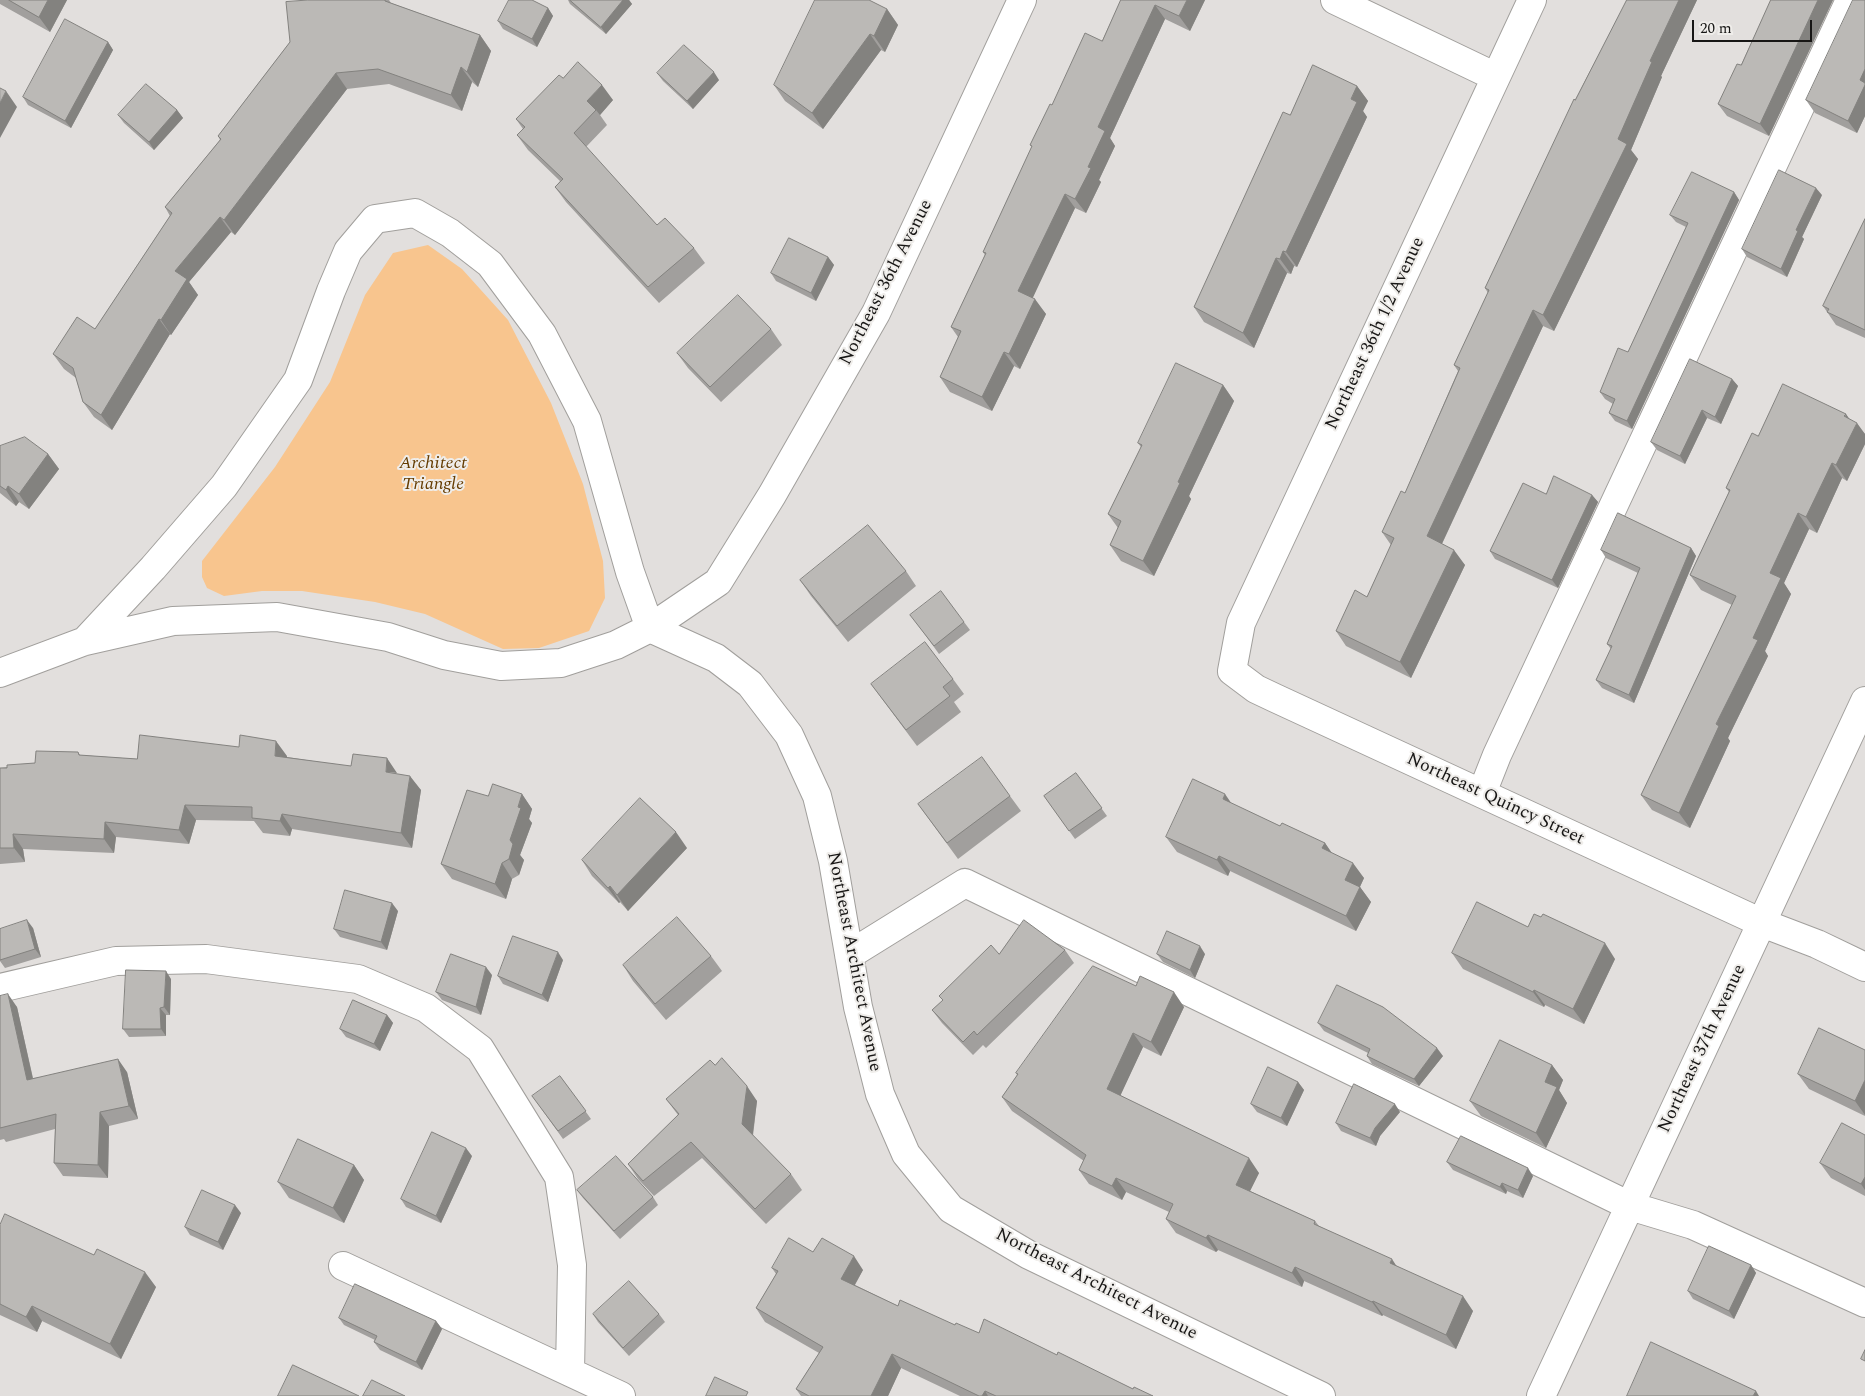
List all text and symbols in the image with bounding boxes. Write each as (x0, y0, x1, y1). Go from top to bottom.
scale bar (1695, 10, 1815, 42)
text: 20 m (1700, 17, 1732, 40)
street label: Northeast 36th Avenue (836, 197, 938, 369)
street label: Northeast 36th 1/2 Avenue (1322, 234, 1430, 434)
park label: Architect Triangle (399, 453, 467, 496)
street label: Northeast Quincy Street (1403, 749, 1587, 851)
street label: Northeast Architect Avenue (821, 850, 885, 1074)
street label: Northeast 37th Avenue (1655, 962, 1751, 1136)
street label: Northeast Architect Avenue (992, 1225, 1200, 1345)

